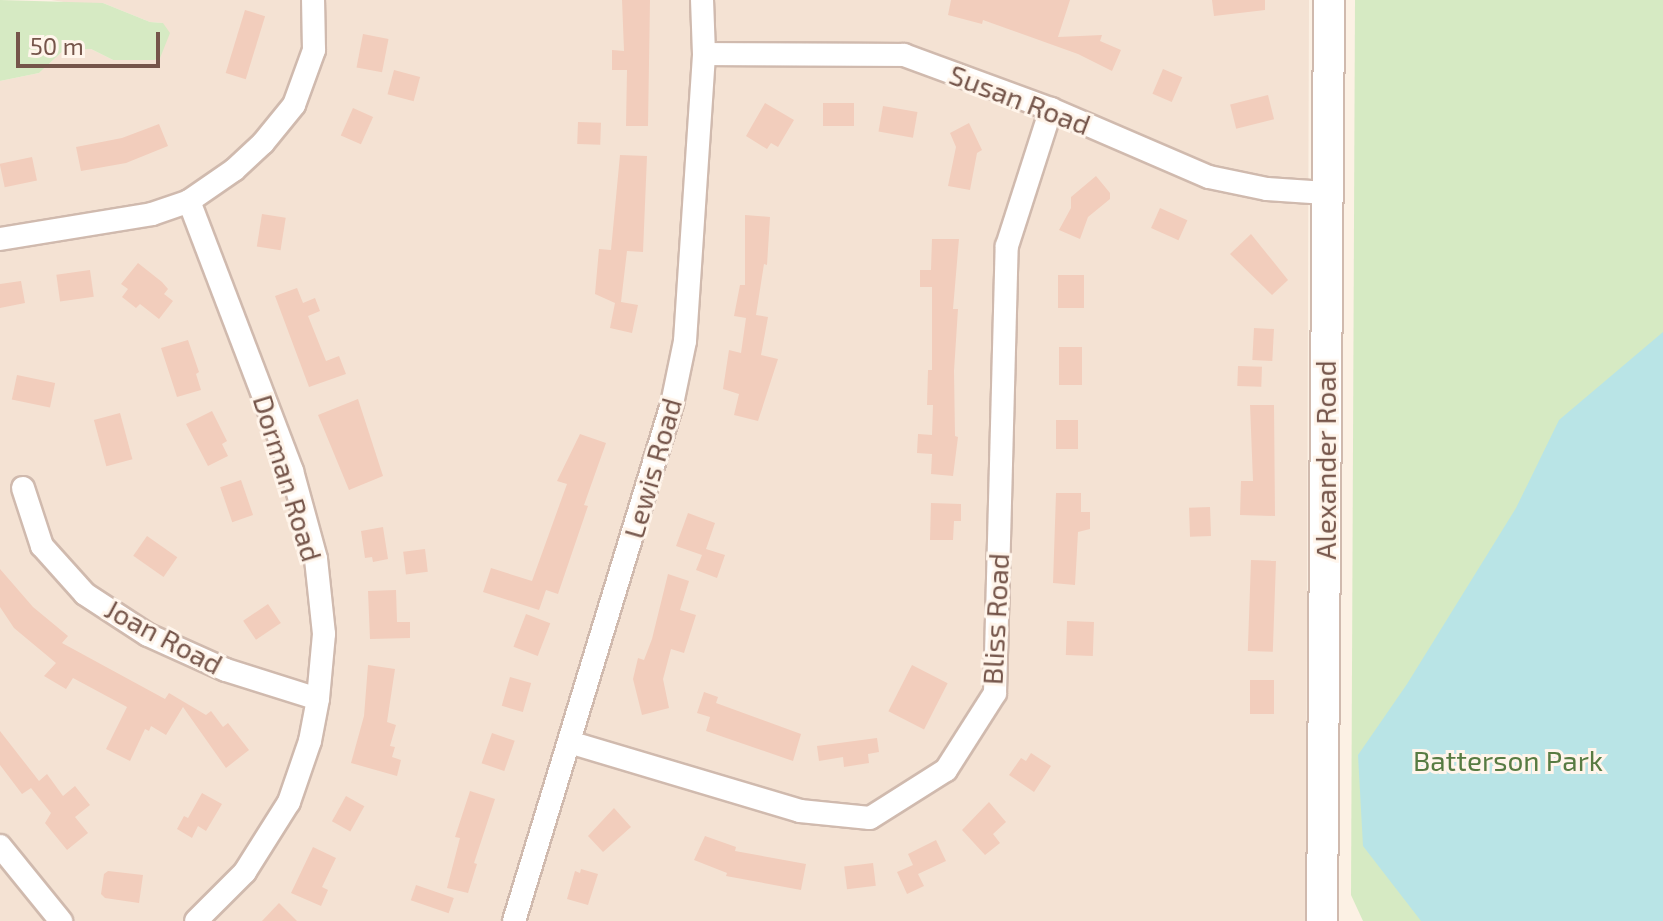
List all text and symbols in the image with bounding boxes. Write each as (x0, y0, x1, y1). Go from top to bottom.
scale bar (20, 16, 164, 66)
text: 50 m (30, 31, 84, 60)
street label: Susan Road (945, 57, 1095, 141)
street label: Alexander Road (1308, 360, 1342, 560)
street label: Dorman Road (247, 391, 329, 565)
street label: Lewis Road (616, 394, 688, 542)
street label: Bliss Road (975, 552, 1015, 686)
street label: Joan Road (100, 591, 228, 681)
park label: Batterson Park (1413, 743, 1603, 777)

